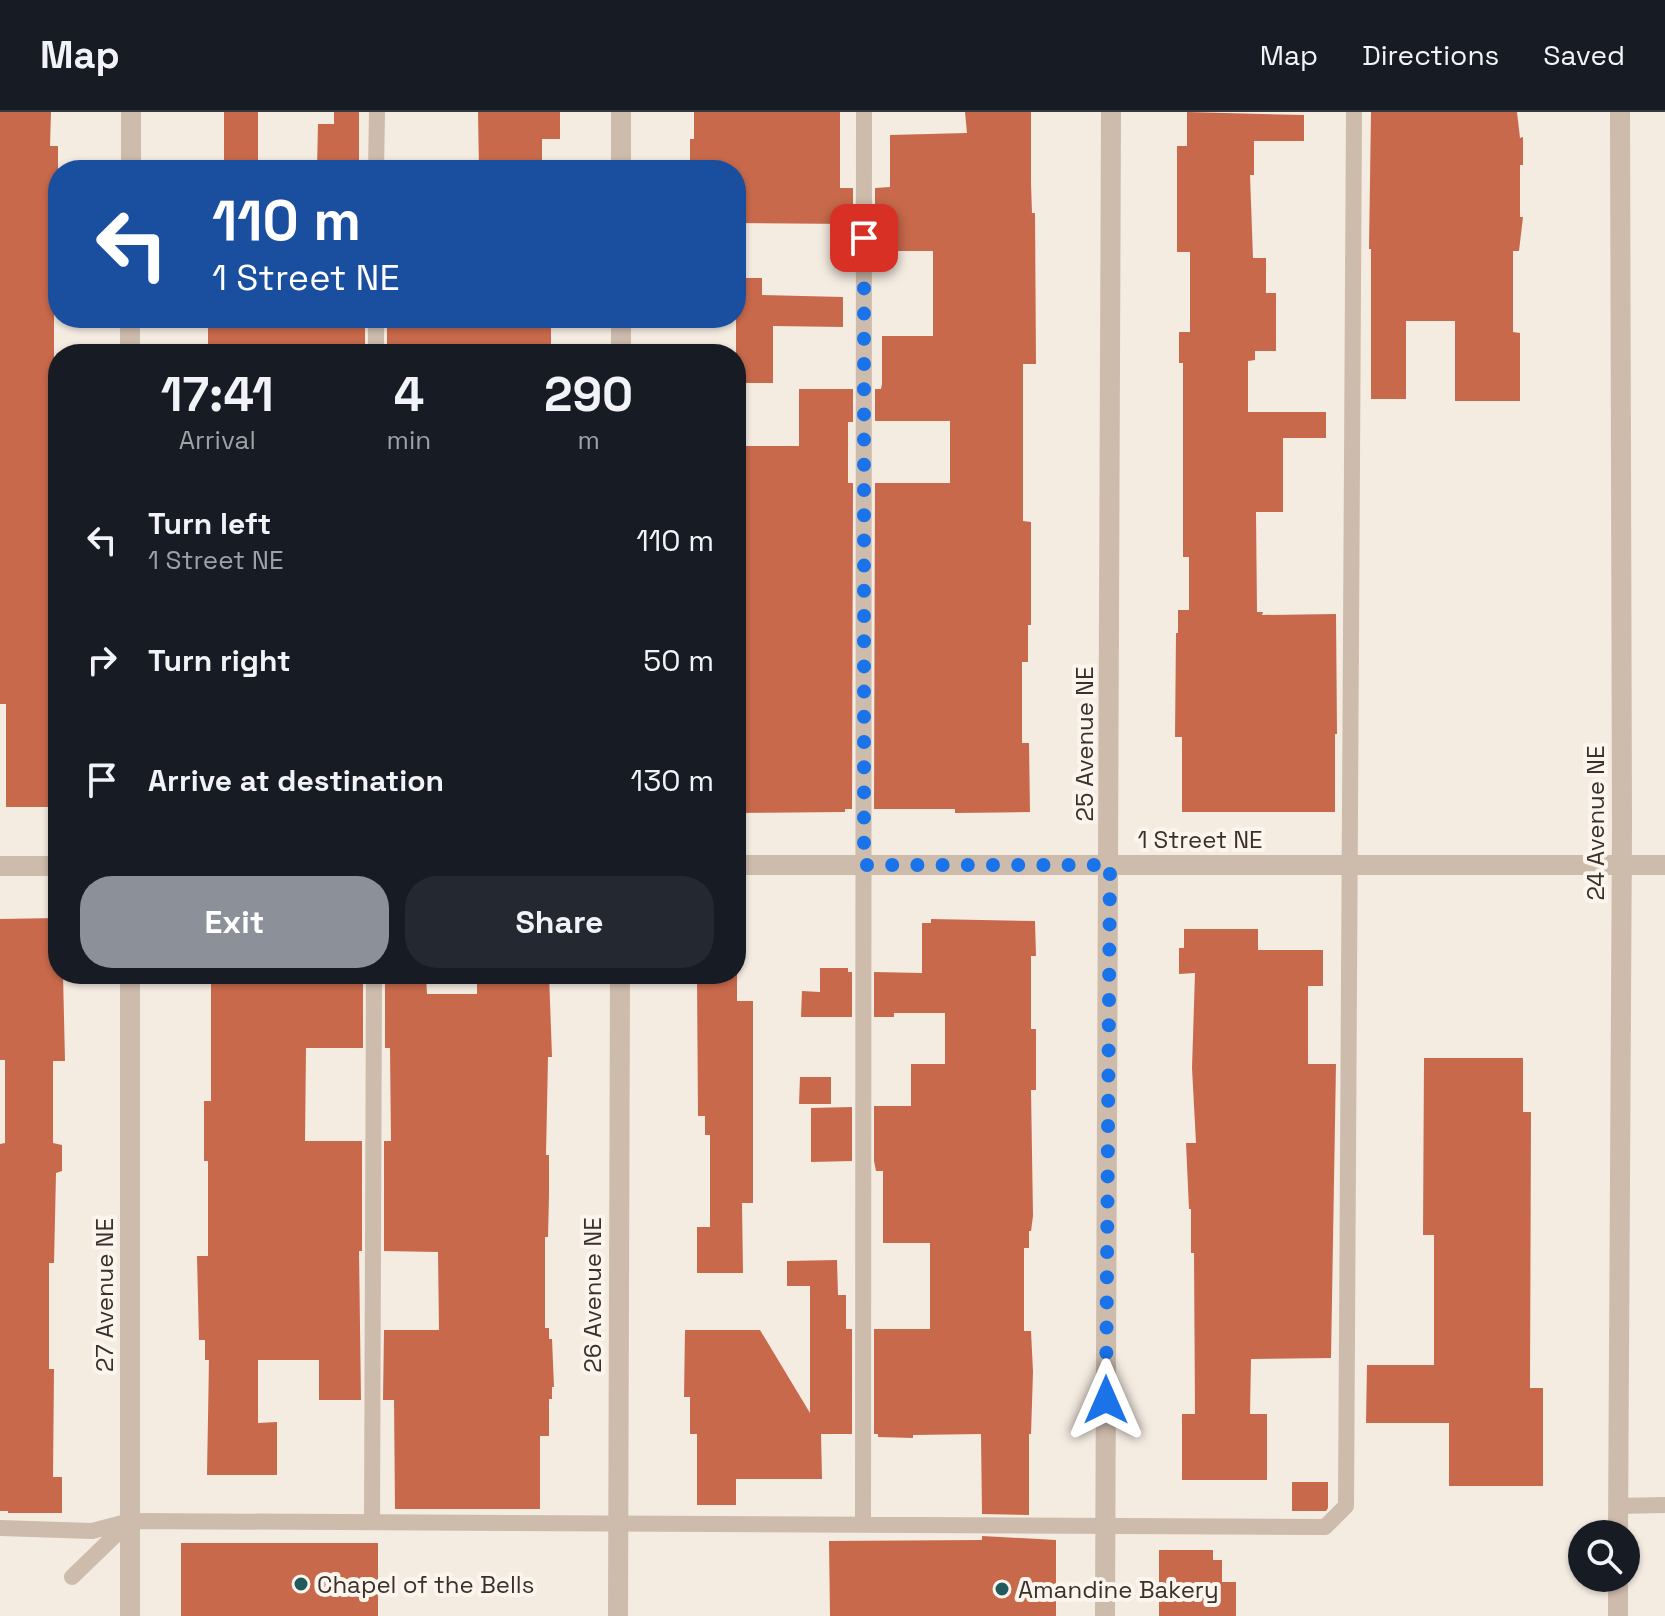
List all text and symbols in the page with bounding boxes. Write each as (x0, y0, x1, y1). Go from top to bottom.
text: Map (40, 31, 120, 79)
text: Map (1260, 37, 1318, 73)
text: Directions (1362, 37, 1499, 73)
text: Saved (1543, 37, 1625, 73)
text: 110 m (212, 185, 361, 256)
icon: left (80, 192, 184, 296)
pin (830, 204, 898, 272)
icon: arrive (842, 216, 886, 260)
text: 1 Street NE (212, 255, 400, 301)
text: 17:41 (161, 364, 274, 425)
text: 4 (394, 364, 424, 425)
text: 290 (544, 364, 633, 425)
text: Arrival (179, 423, 256, 457)
text: min (387, 423, 431, 457)
text: m (577, 423, 600, 457)
text: Turn left (148, 504, 271, 543)
icon: left (80, 518, 124, 562)
text: 110 m (636, 521, 714, 560)
text: 1 Street NE (148, 543, 284, 577)
icon: right (80, 638, 124, 682)
text: Turn right (148, 641, 291, 680)
text: 50 m (643, 641, 714, 680)
street label: 25 Avenue NE (1069, 666, 1100, 822)
street label: 24 Avenue NE (1580, 746, 1611, 901)
icon: arrive (80, 758, 124, 802)
text: Arrive at destination (148, 761, 444, 800)
text: 130 m (631, 761, 714, 800)
street label: 1 Street NE (1137, 824, 1263, 855)
button: Exit (80, 876, 389, 968)
button: Share (405, 876, 714, 968)
street label: 26 Avenue NE (577, 1217, 608, 1373)
street label: 27 Avenue NE (89, 1218, 120, 1372)
position arrow (1064, 1358, 1148, 1442)
map controls (1568, 1520, 1640, 1592)
button: search (1568, 1520, 1640, 1592)
place label: Chapel of the Bells (317, 1569, 534, 1600)
place label: Amandine Bakery (1018, 1574, 1219, 1605)
marker: Chapel of the Bells (292, 1575, 310, 1593)
marker: Amandine Bakery (993, 1580, 1011, 1598)

